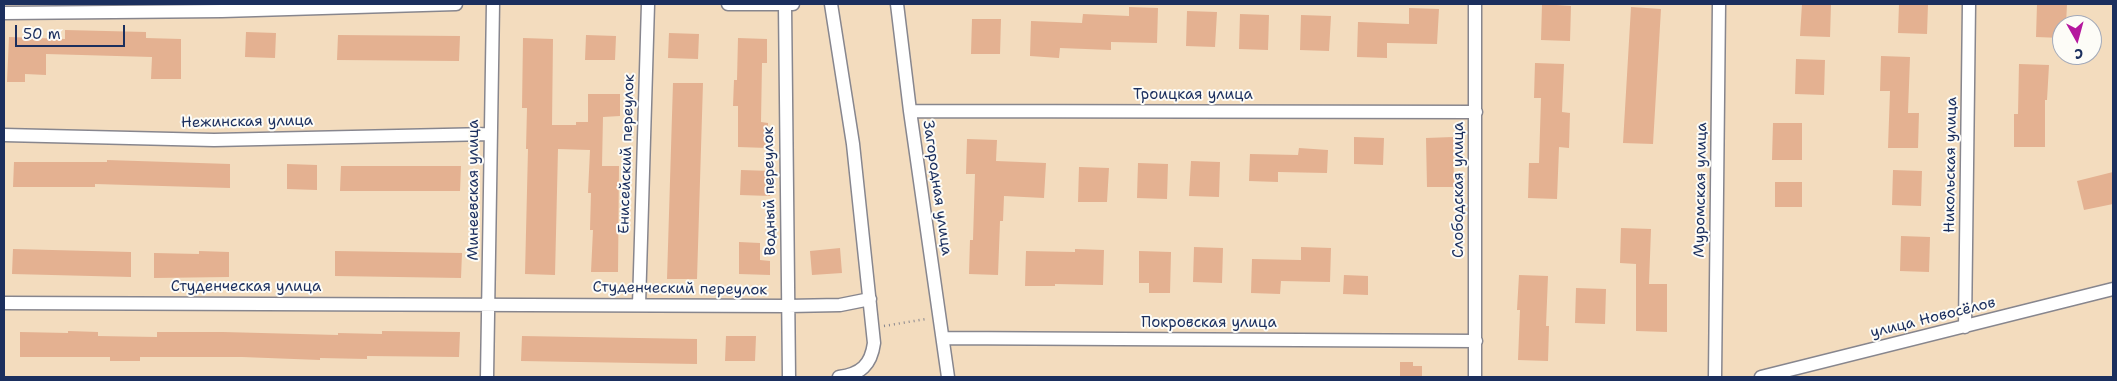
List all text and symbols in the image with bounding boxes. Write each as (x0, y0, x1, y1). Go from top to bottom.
scale bar (18, 15, 128, 47)
north arrow (2052, 15, 2102, 65)
text: 50 m (23, 24, 61, 44)
text: С (2073, 44, 2084, 63)
street label: Енисейский переулок (615, 74, 639, 234)
street label: Троицкая улица (1133, 86, 1253, 104)
street label: Никольская улица (1941, 97, 1961, 233)
street label: Нежинская улица (181, 112, 313, 132)
street label: Загородная улица (919, 119, 955, 257)
street label: Минеевская улица (465, 120, 483, 260)
street label: Слободская улица (1450, 122, 1468, 258)
street label: Муромская улица (1691, 122, 1711, 258)
street label: Водный переулок (760, 126, 780, 256)
street label: Студенческая улица (171, 278, 321, 296)
street label: Студенческий переулок (592, 278, 768, 300)
street label: улица Новосёлов (1869, 294, 1997, 342)
street label: Покровская улица (1141, 314, 1277, 332)

